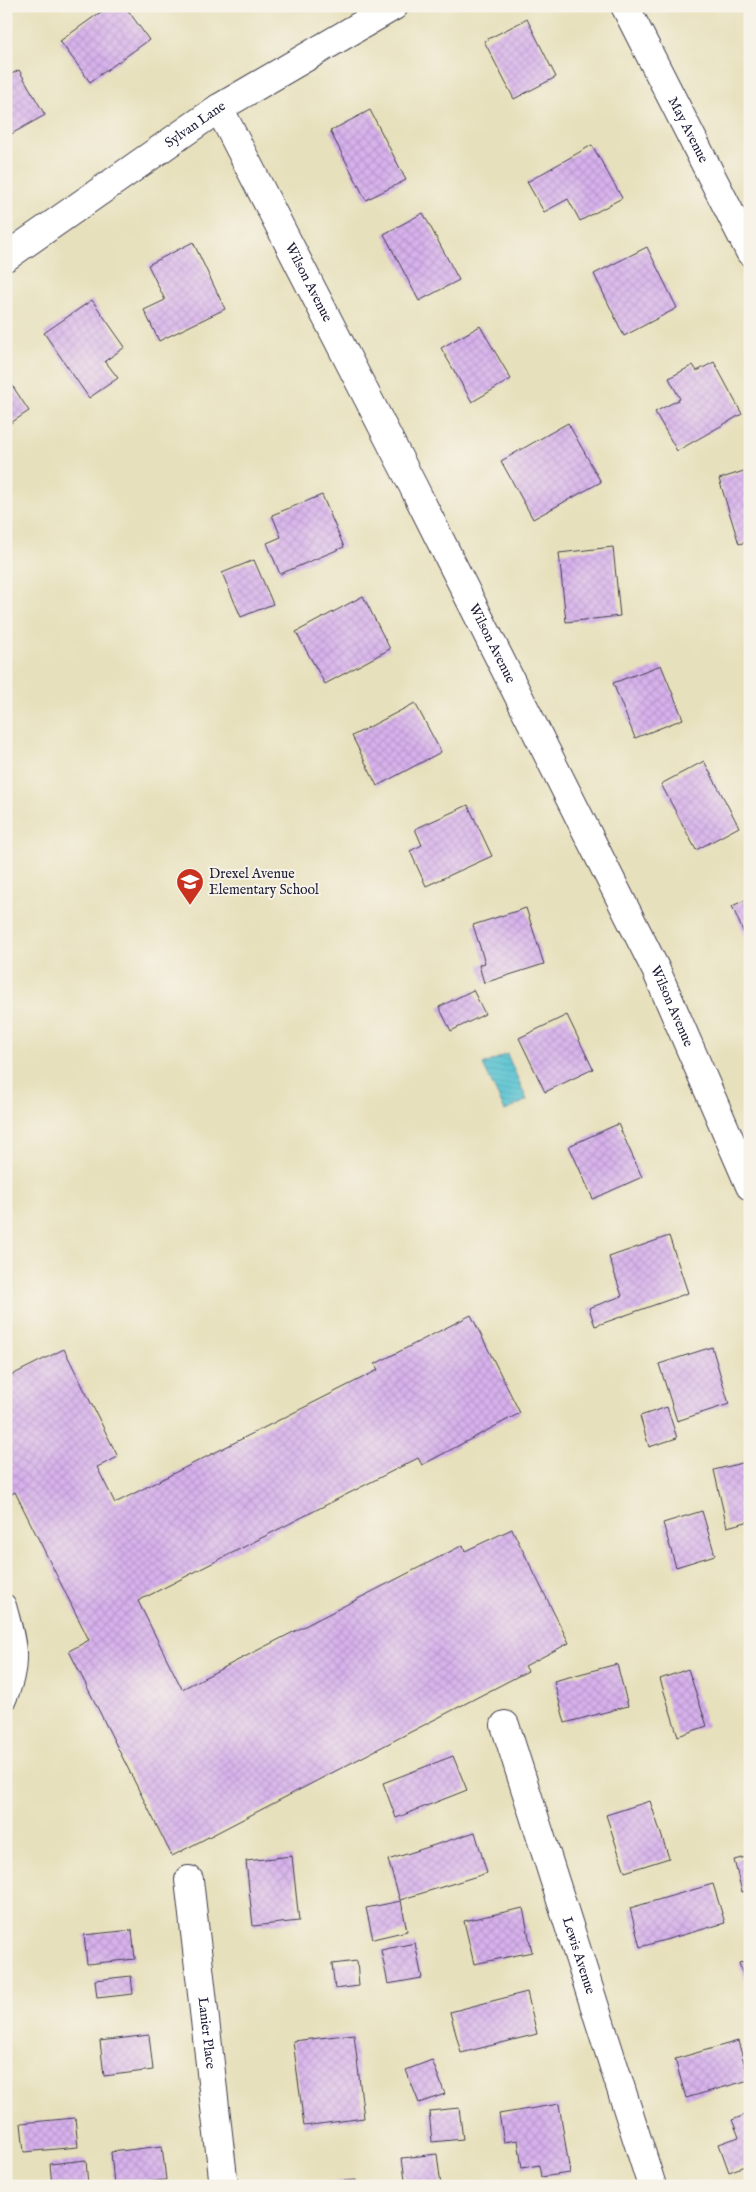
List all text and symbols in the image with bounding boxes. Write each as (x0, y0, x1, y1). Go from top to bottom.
street label: May Avenue (664, 94, 713, 167)
street label: Sylvan Lane (161, 97, 229, 152)
street label: Wilson Avenue (281, 240, 337, 326)
street label: Wilson Avenue (465, 601, 520, 687)
place label: Drexel Avenue Elementary School (209, 865, 319, 899)
school or university icon: Drexel Avenue Elementary School (175, 867, 205, 906)
street label: Wilson Avenue (646, 963, 698, 1050)
street label: Lewis Avenue (558, 1915, 599, 1997)
street label: Lanier Place (193, 1996, 220, 2070)

